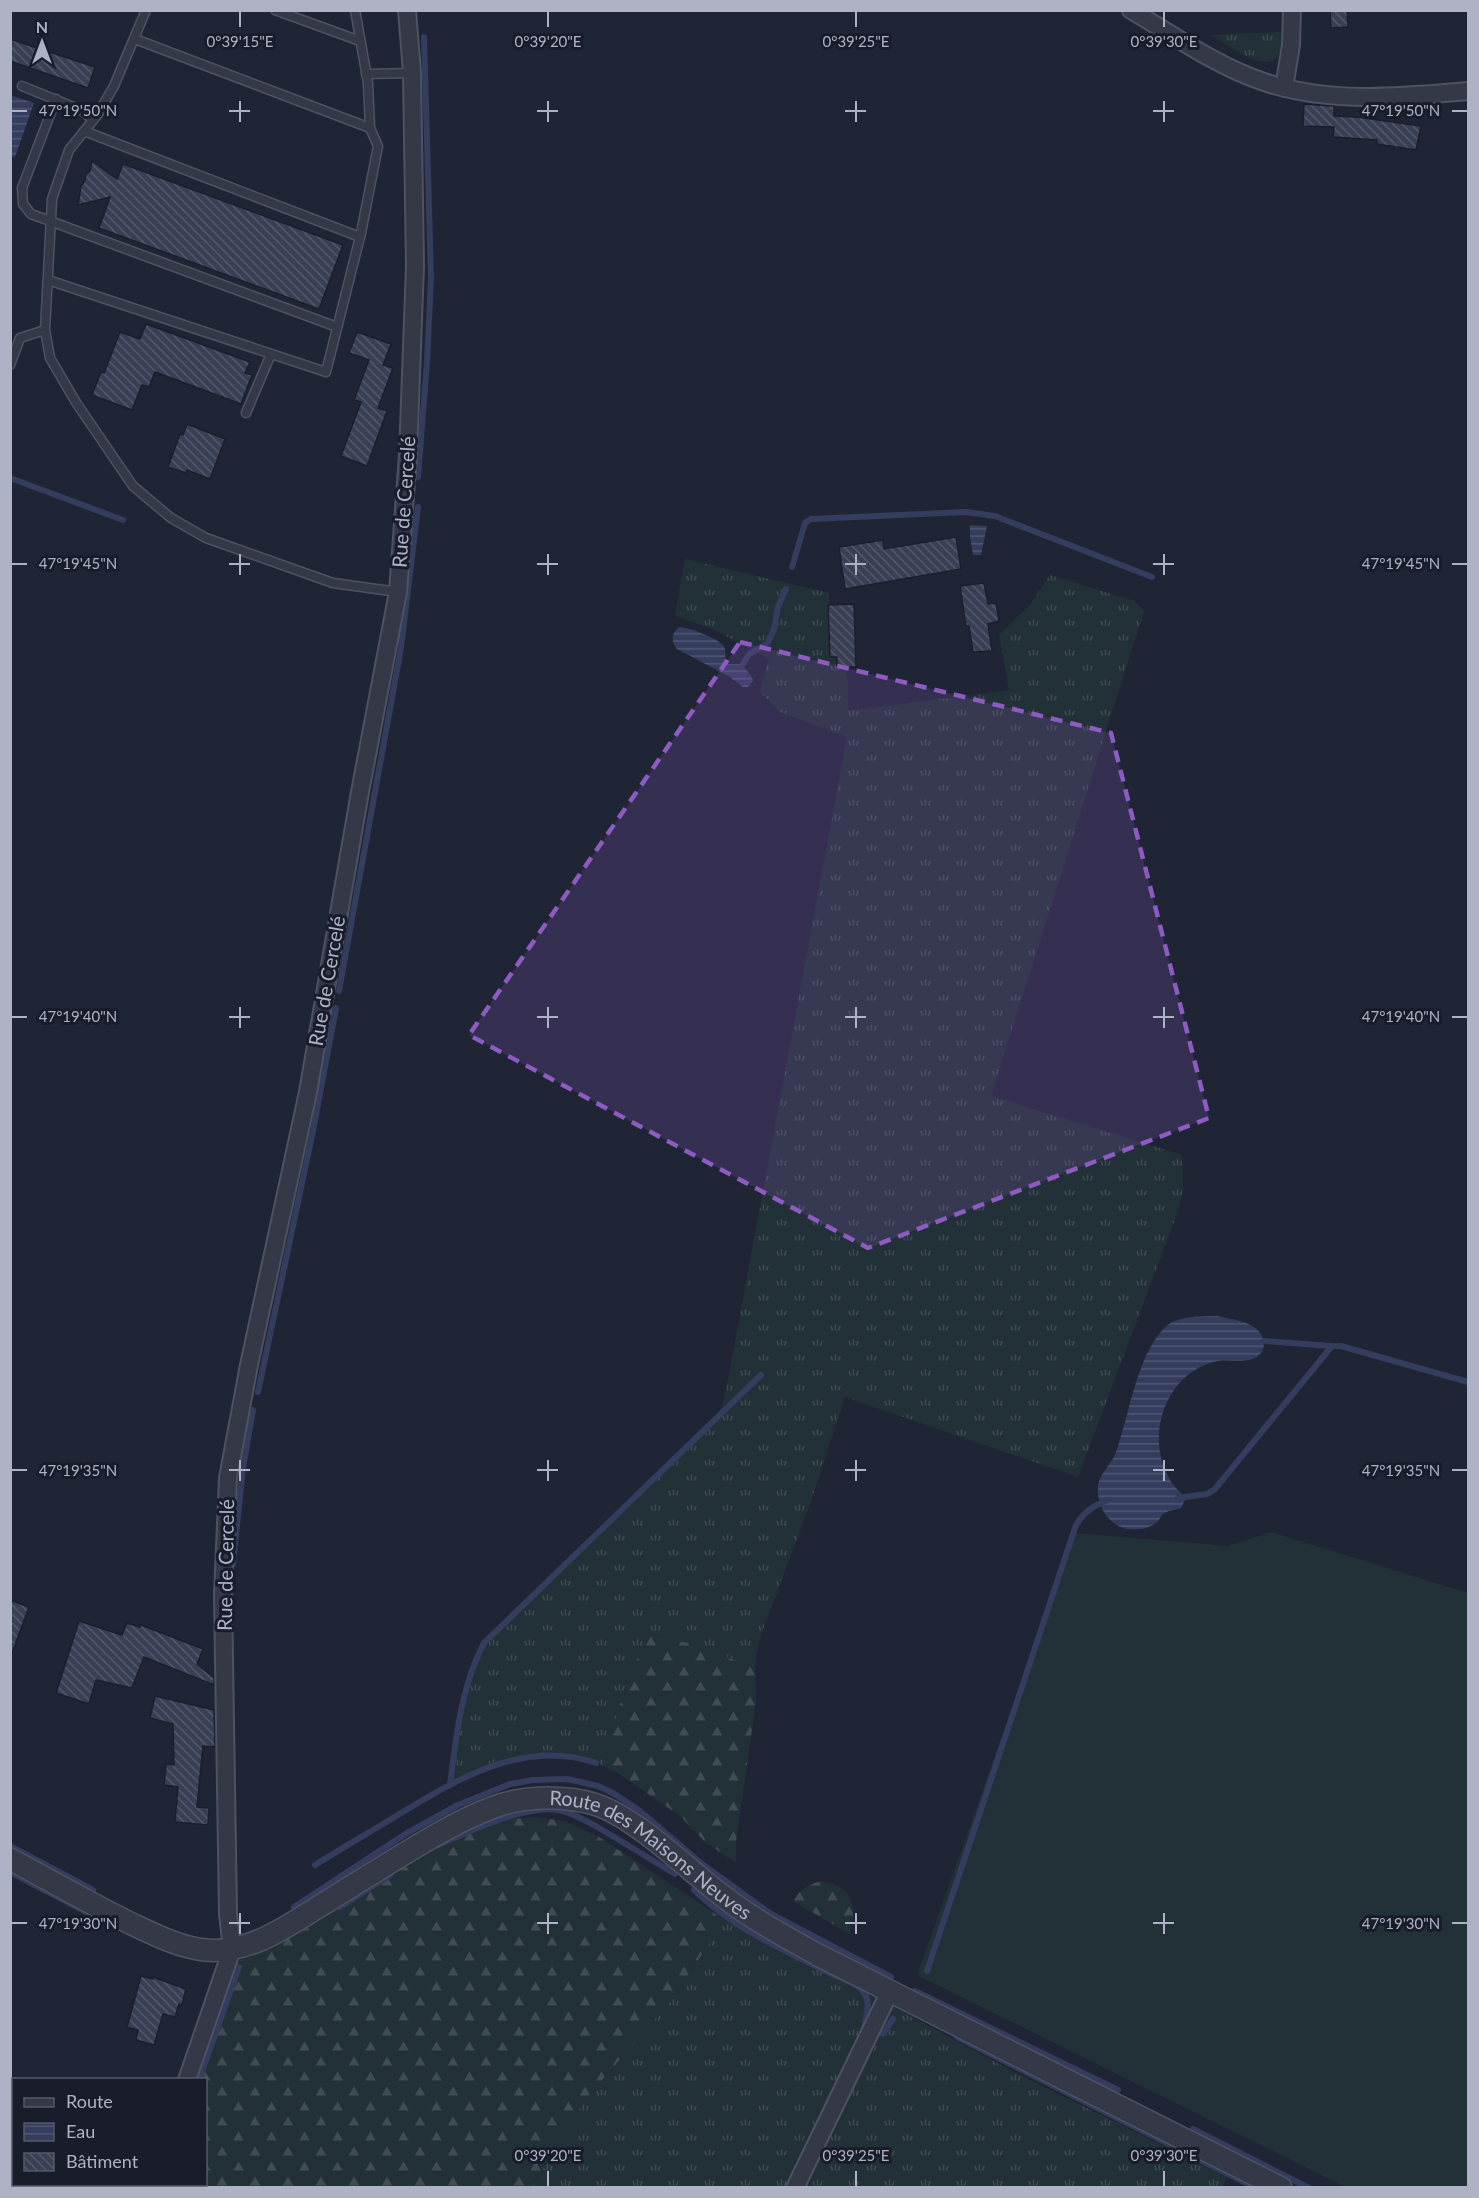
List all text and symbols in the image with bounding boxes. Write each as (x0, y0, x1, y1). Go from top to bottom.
north arrow (12, 12, 72, 72)
text: N (36, 17, 48, 36)
text: 0°39'15"E (207, 32, 274, 50)
text: 0°39'20"E (515, 32, 582, 50)
text: 0°39'25"E (823, 32, 890, 50)
text: 0°39'30"E (1131, 32, 1198, 50)
text: 47°19'50"N (39, 101, 117, 119)
text: 47°19'50"N (1362, 101, 1440, 119)
street label: Rue de Cercelé (386, 435, 420, 568)
text: 47°19'45"N (39, 554, 117, 572)
text: 47°19'45"N (1362, 554, 1440, 572)
street label: Rue de Cercelé (303, 914, 349, 1048)
text: 47°19'40"N (39, 1007, 117, 1025)
text: 47°19'40"N (1362, 1007, 1440, 1025)
text: 47°19'35"N (39, 1461, 117, 1479)
text: 47°19'35"N (1362, 1461, 1440, 1479)
street label: Rue de Cercelé (212, 1499, 238, 1631)
street label: Route des Maisons Neuves (549, 1785, 757, 1924)
text: 47°19'30"N (39, 1914, 117, 1932)
text: 47°19'30"N (1362, 1914, 1440, 1932)
legend (12, 2078, 207, 2186)
text: Route (66, 2090, 113, 2112)
text: Eau (66, 2120, 95, 2142)
text: 0°39'20"E (515, 2146, 582, 2164)
text: 0°39'25"E (823, 2146, 890, 2164)
text: 0°39'30"E (1131, 2146, 1198, 2164)
text: Bâtiment (66, 2150, 139, 2172)

